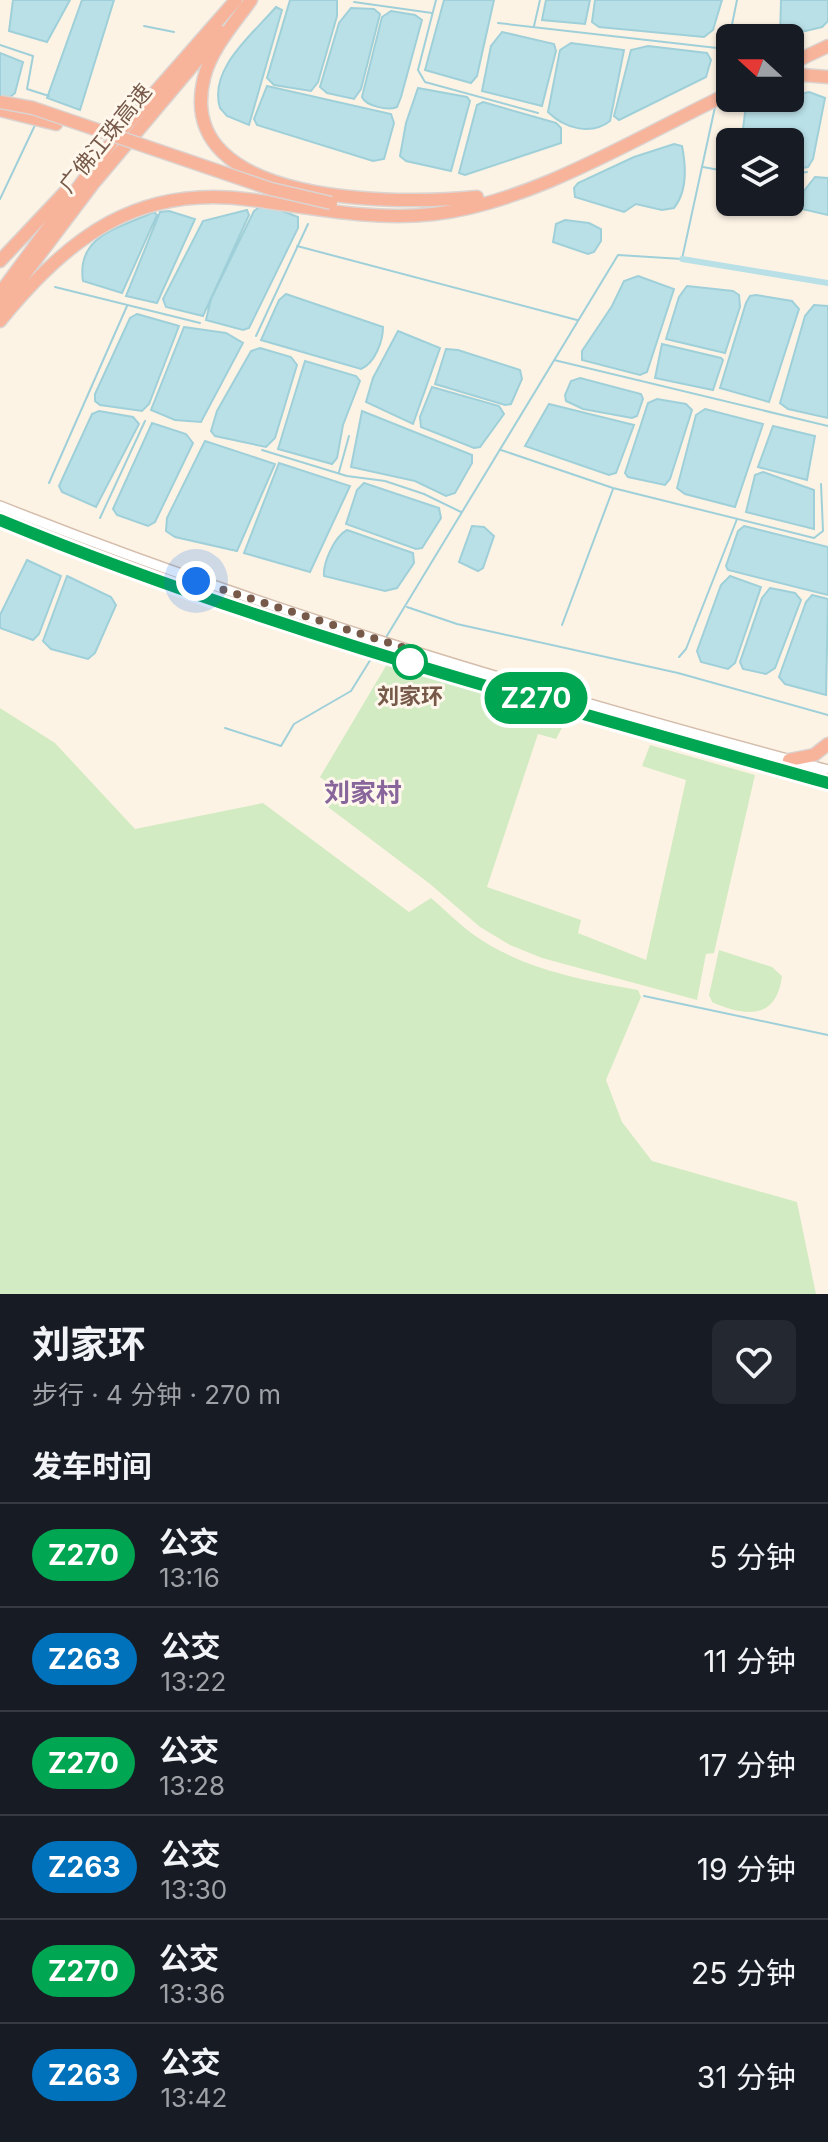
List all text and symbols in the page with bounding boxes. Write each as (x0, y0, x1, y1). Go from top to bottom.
north arrow (716, 24, 804, 112)
map controls (716, 24, 804, 216)
street label: 广佛江珠高速 (53, 79, 157, 197)
button: layers (716, 128, 804, 216)
your location (176, 561, 216, 601)
marker: 刘家环 (393, 645, 427, 679)
line badge: Z270 (480, 672, 592, 724)
text: Z270 (501, 681, 571, 715)
place label: 刘家环 (377, 683, 443, 709)
district label: 刘家村 (324, 777, 402, 808)
button: heart (712, 1320, 796, 1404)
text: 刘家环 (32, 1321, 146, 1367)
text: 步行 · 4 分钟 · 270 m (32, 1379, 281, 1410)
text: 发车时间 (32, 1448, 152, 1484)
text: 公交 (159, 1524, 219, 1560)
text: Z270 (48, 1538, 119, 1572)
text: 5 分钟 (709, 1539, 796, 1575)
text: 13:16 (159, 1562, 220, 1593)
text: 公交 (161, 1628, 221, 1664)
text: Z263 (48, 1642, 121, 1676)
text: 11 分钟 (703, 1643, 796, 1679)
text: 13:22 (161, 1666, 226, 1697)
text: 公交 (159, 1732, 219, 1768)
text: Z270 (48, 1746, 119, 1780)
text: 17 分钟 (698, 1747, 796, 1783)
text: 13:28 (159, 1770, 225, 1801)
text: 公交 (161, 1836, 221, 1872)
text: Z263 (48, 1850, 121, 1884)
text: 19 分钟 (697, 1851, 796, 1887)
text: 13:30 (161, 1874, 227, 1905)
text: 公交 (159, 1940, 219, 1976)
text: Z270 (48, 1954, 119, 1988)
text: 25 分钟 (691, 1955, 796, 1991)
text: 13:36 (159, 1978, 225, 2009)
text: 公交 (161, 2044, 221, 2080)
text: Z263 (48, 2058, 121, 2092)
text: 31 分钟 (697, 2059, 796, 2095)
text: 13:42 (161, 2082, 227, 2113)

